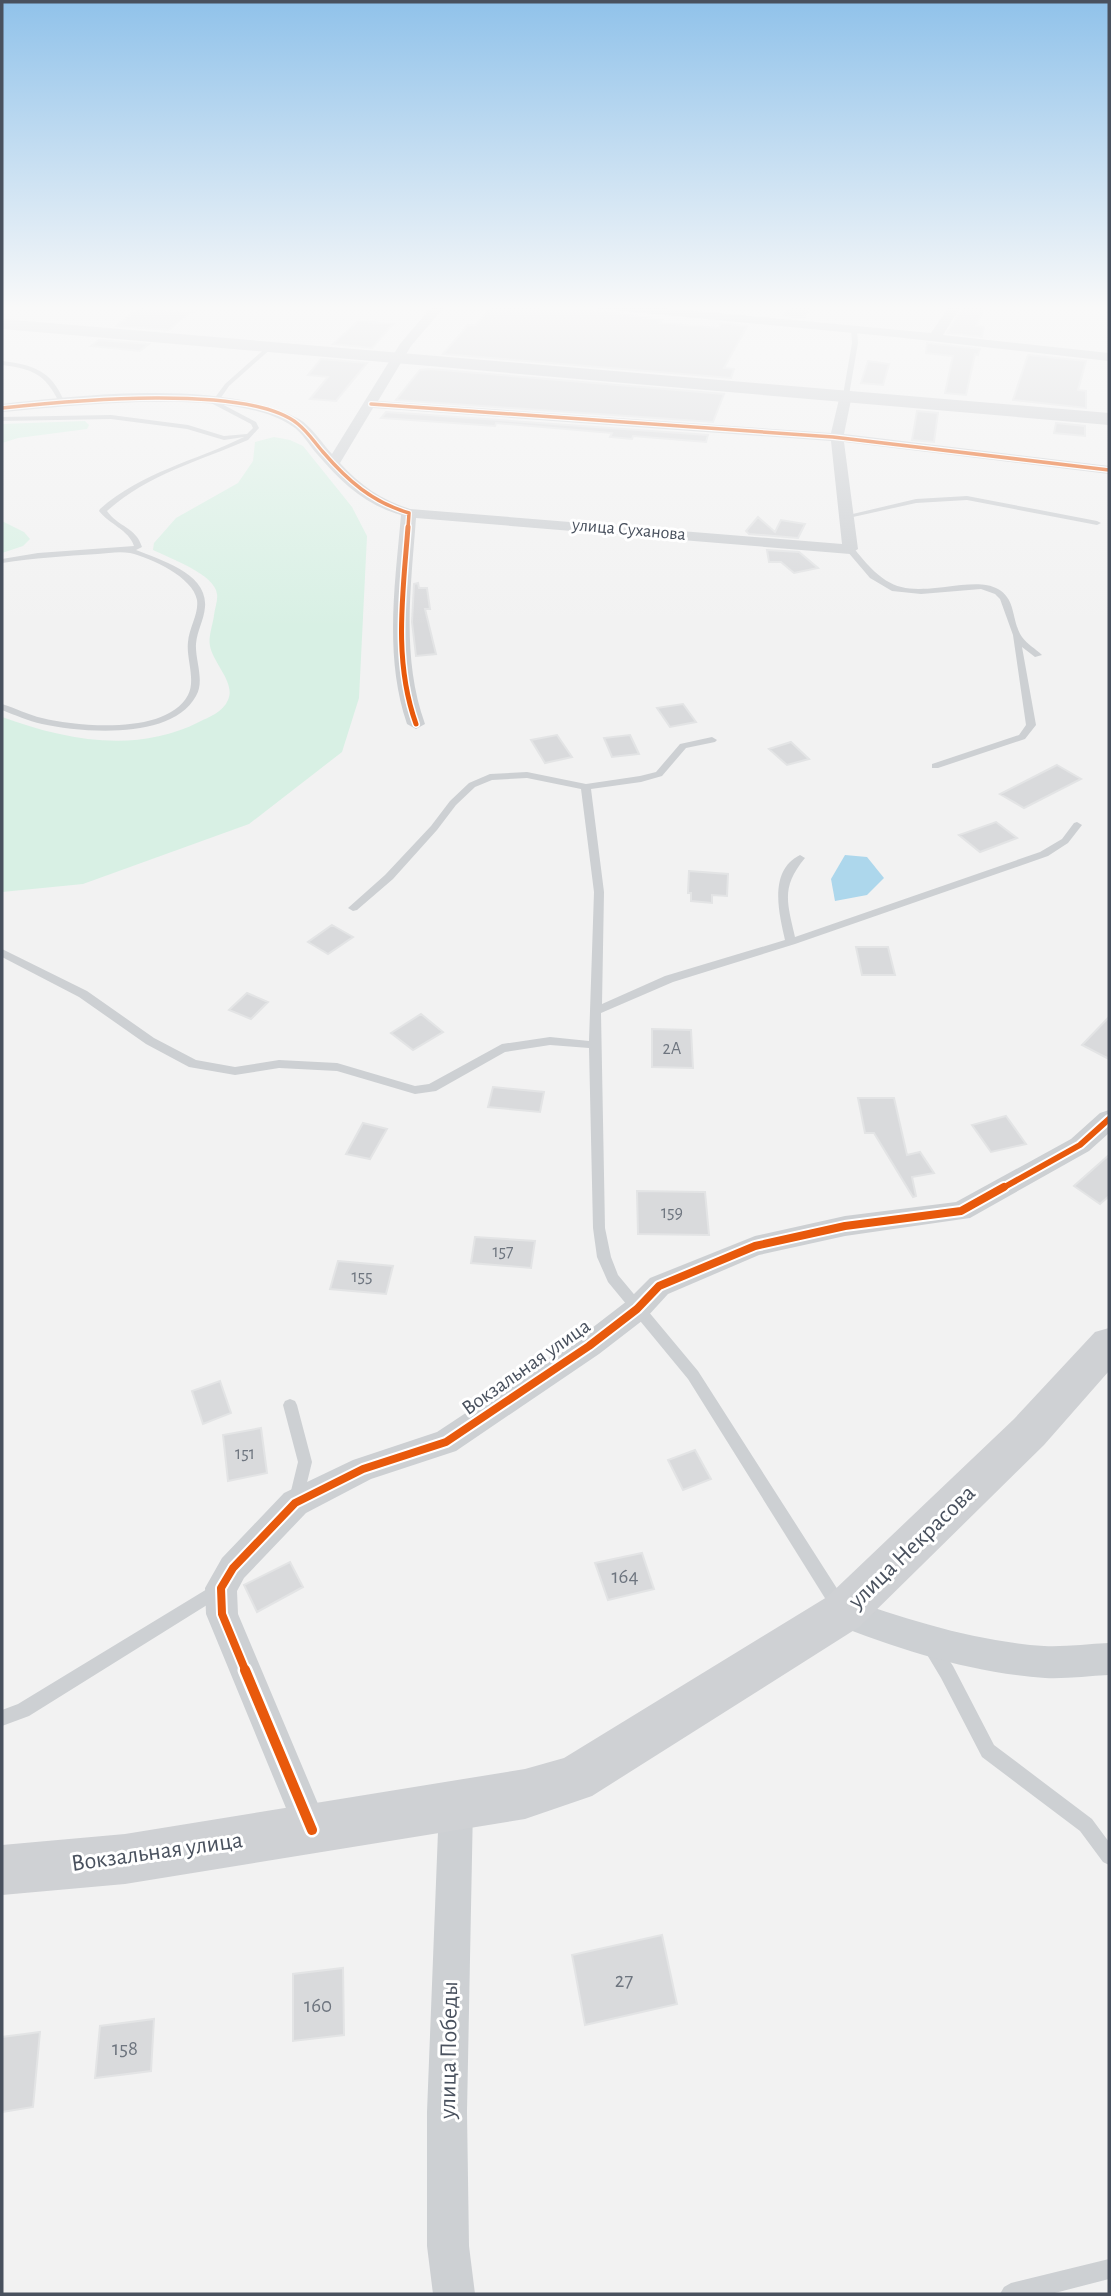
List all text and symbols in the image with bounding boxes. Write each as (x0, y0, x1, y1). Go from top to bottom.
street label: улица Суханова (571, 516, 686, 544)
house number: 2А (663, 1040, 682, 1058)
house number: 159 (661, 1204, 683, 1222)
house number: 157 (492, 1243, 514, 1261)
house number: 155 (351, 1268, 373, 1286)
street label: Вокзальная улица (458, 1315, 594, 1419)
house number: 151 (235, 1445, 255, 1463)
street label: улица Некрасова (843, 1481, 980, 1614)
house number: 164 (611, 1566, 639, 1587)
street label: Вокзальная улица (70, 1828, 244, 1876)
house number: 27 (615, 1970, 633, 1991)
street label: улица Победы (436, 1981, 462, 2120)
house number: 160 (304, 1995, 332, 2016)
house number: 158 (112, 2038, 138, 2059)

